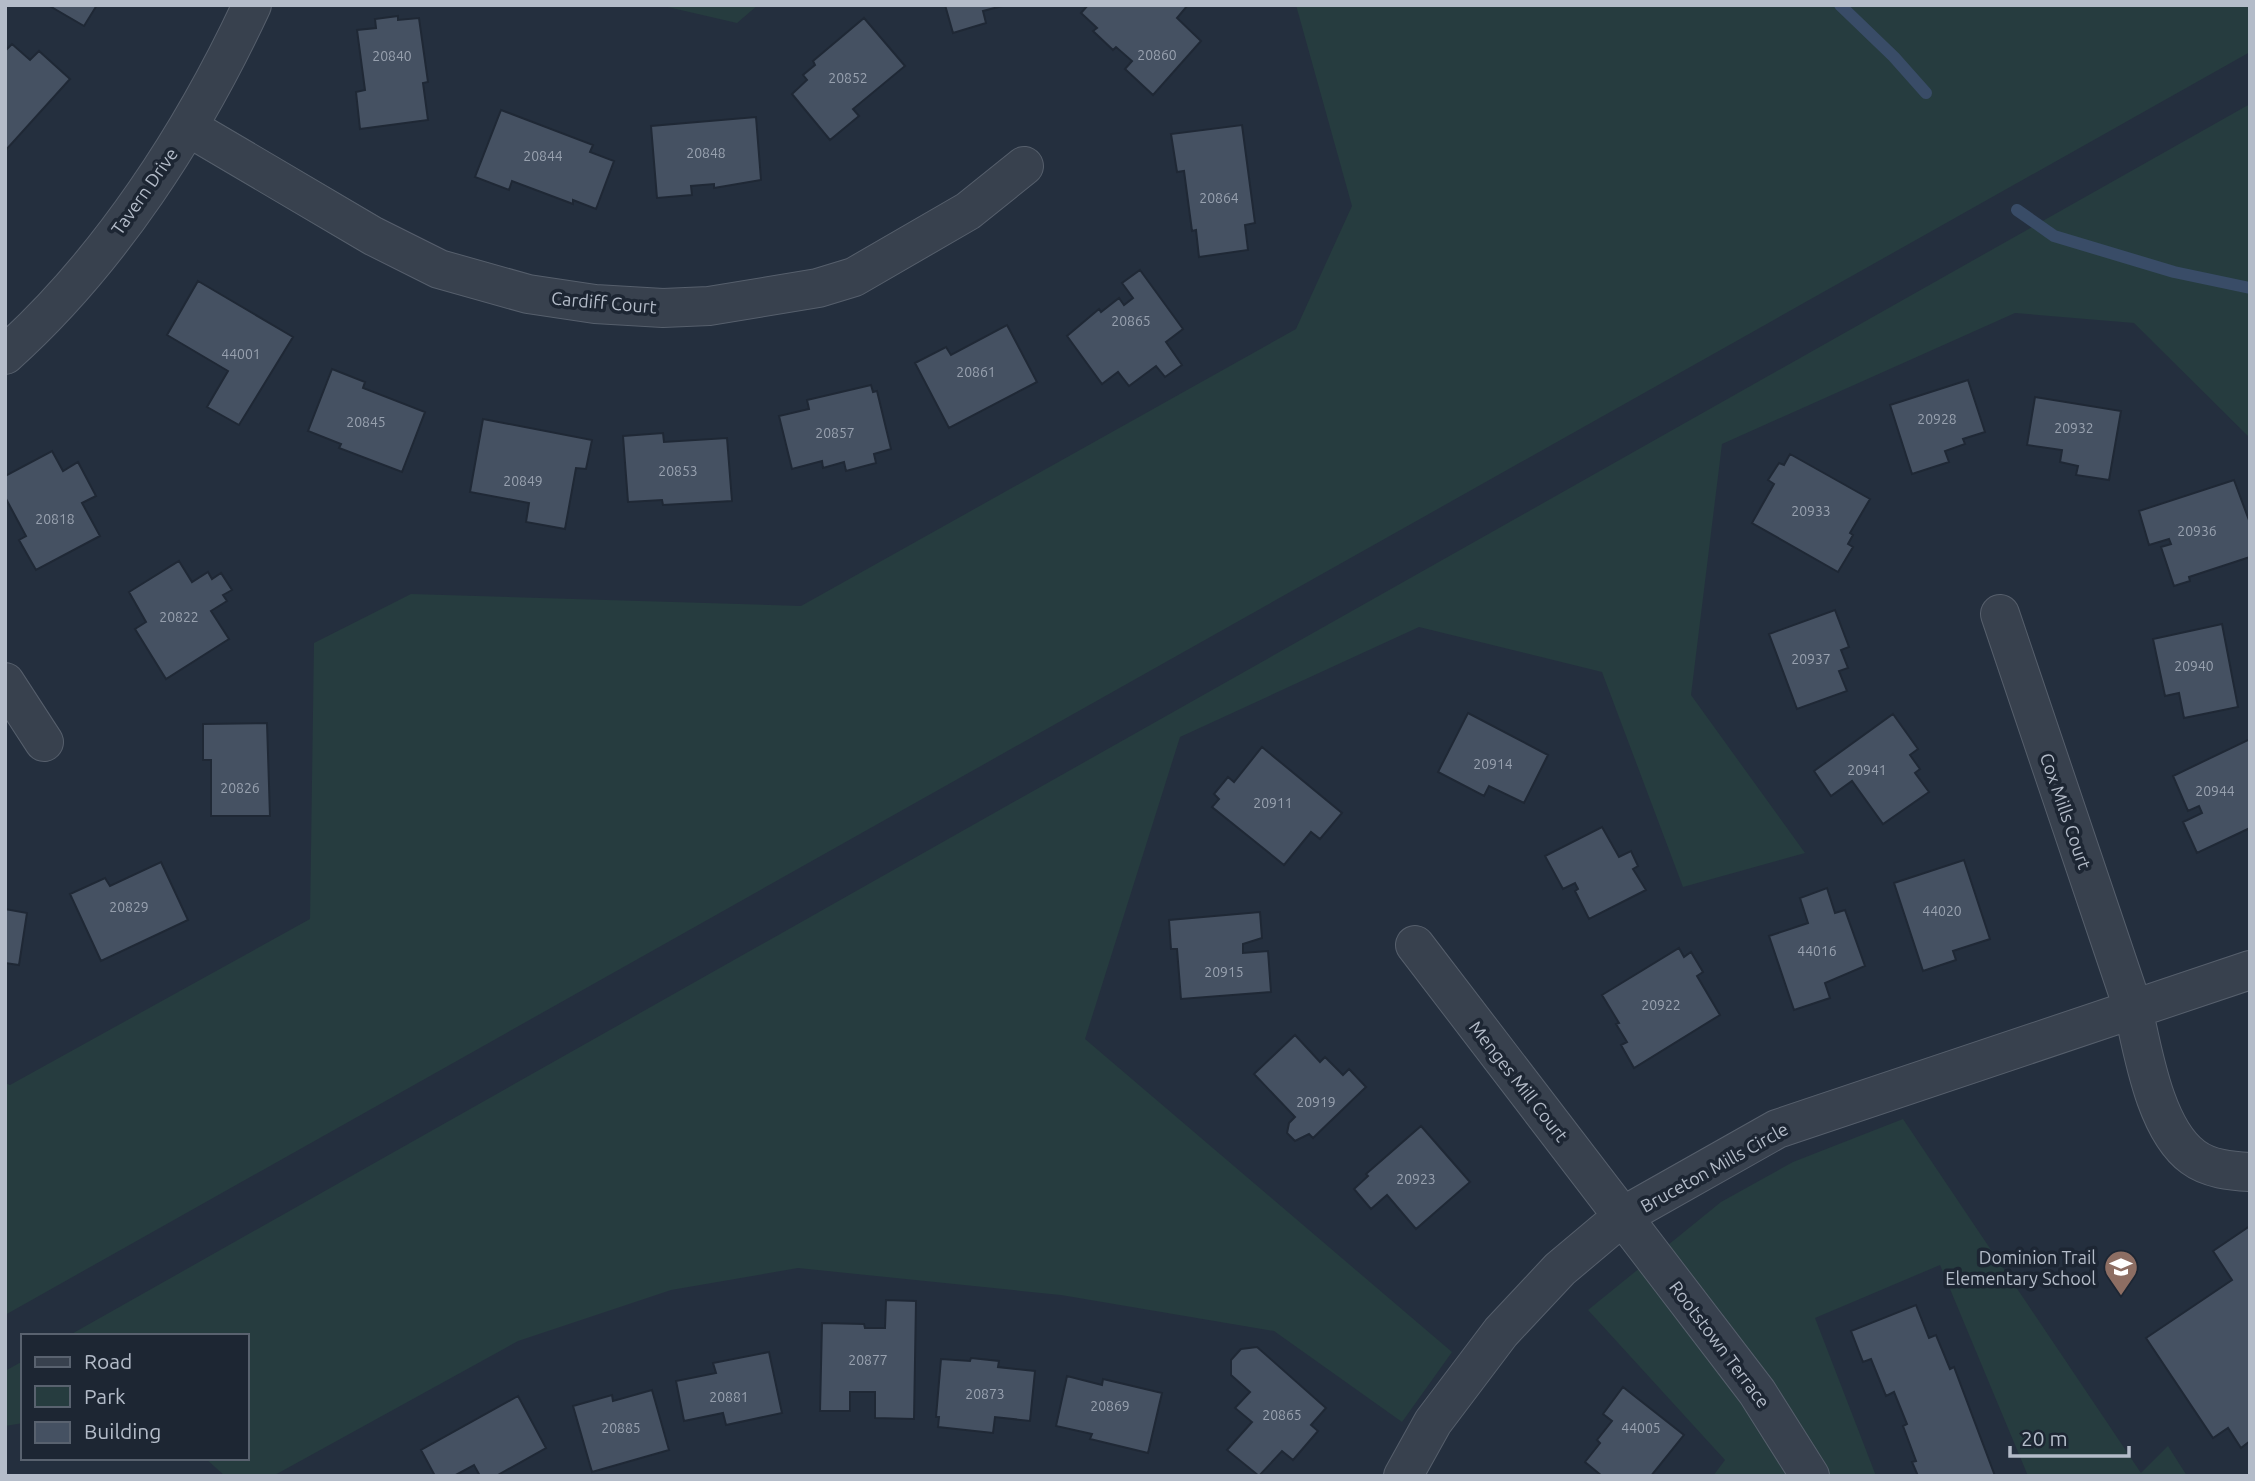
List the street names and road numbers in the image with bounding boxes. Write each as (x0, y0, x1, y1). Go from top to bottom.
street label: Tavern Drive (107, 144, 181, 238)
street label: Cardiff Court (551, 287, 657, 317)
street label: Cox Mills Court (2037, 750, 2095, 872)
street label: Menges Mill Court (1466, 1017, 1572, 1145)
street label: Bruceton Mills Circle (1637, 1118, 1791, 1216)
street label: Rootstown Terrace (1666, 1277, 1774, 1411)

